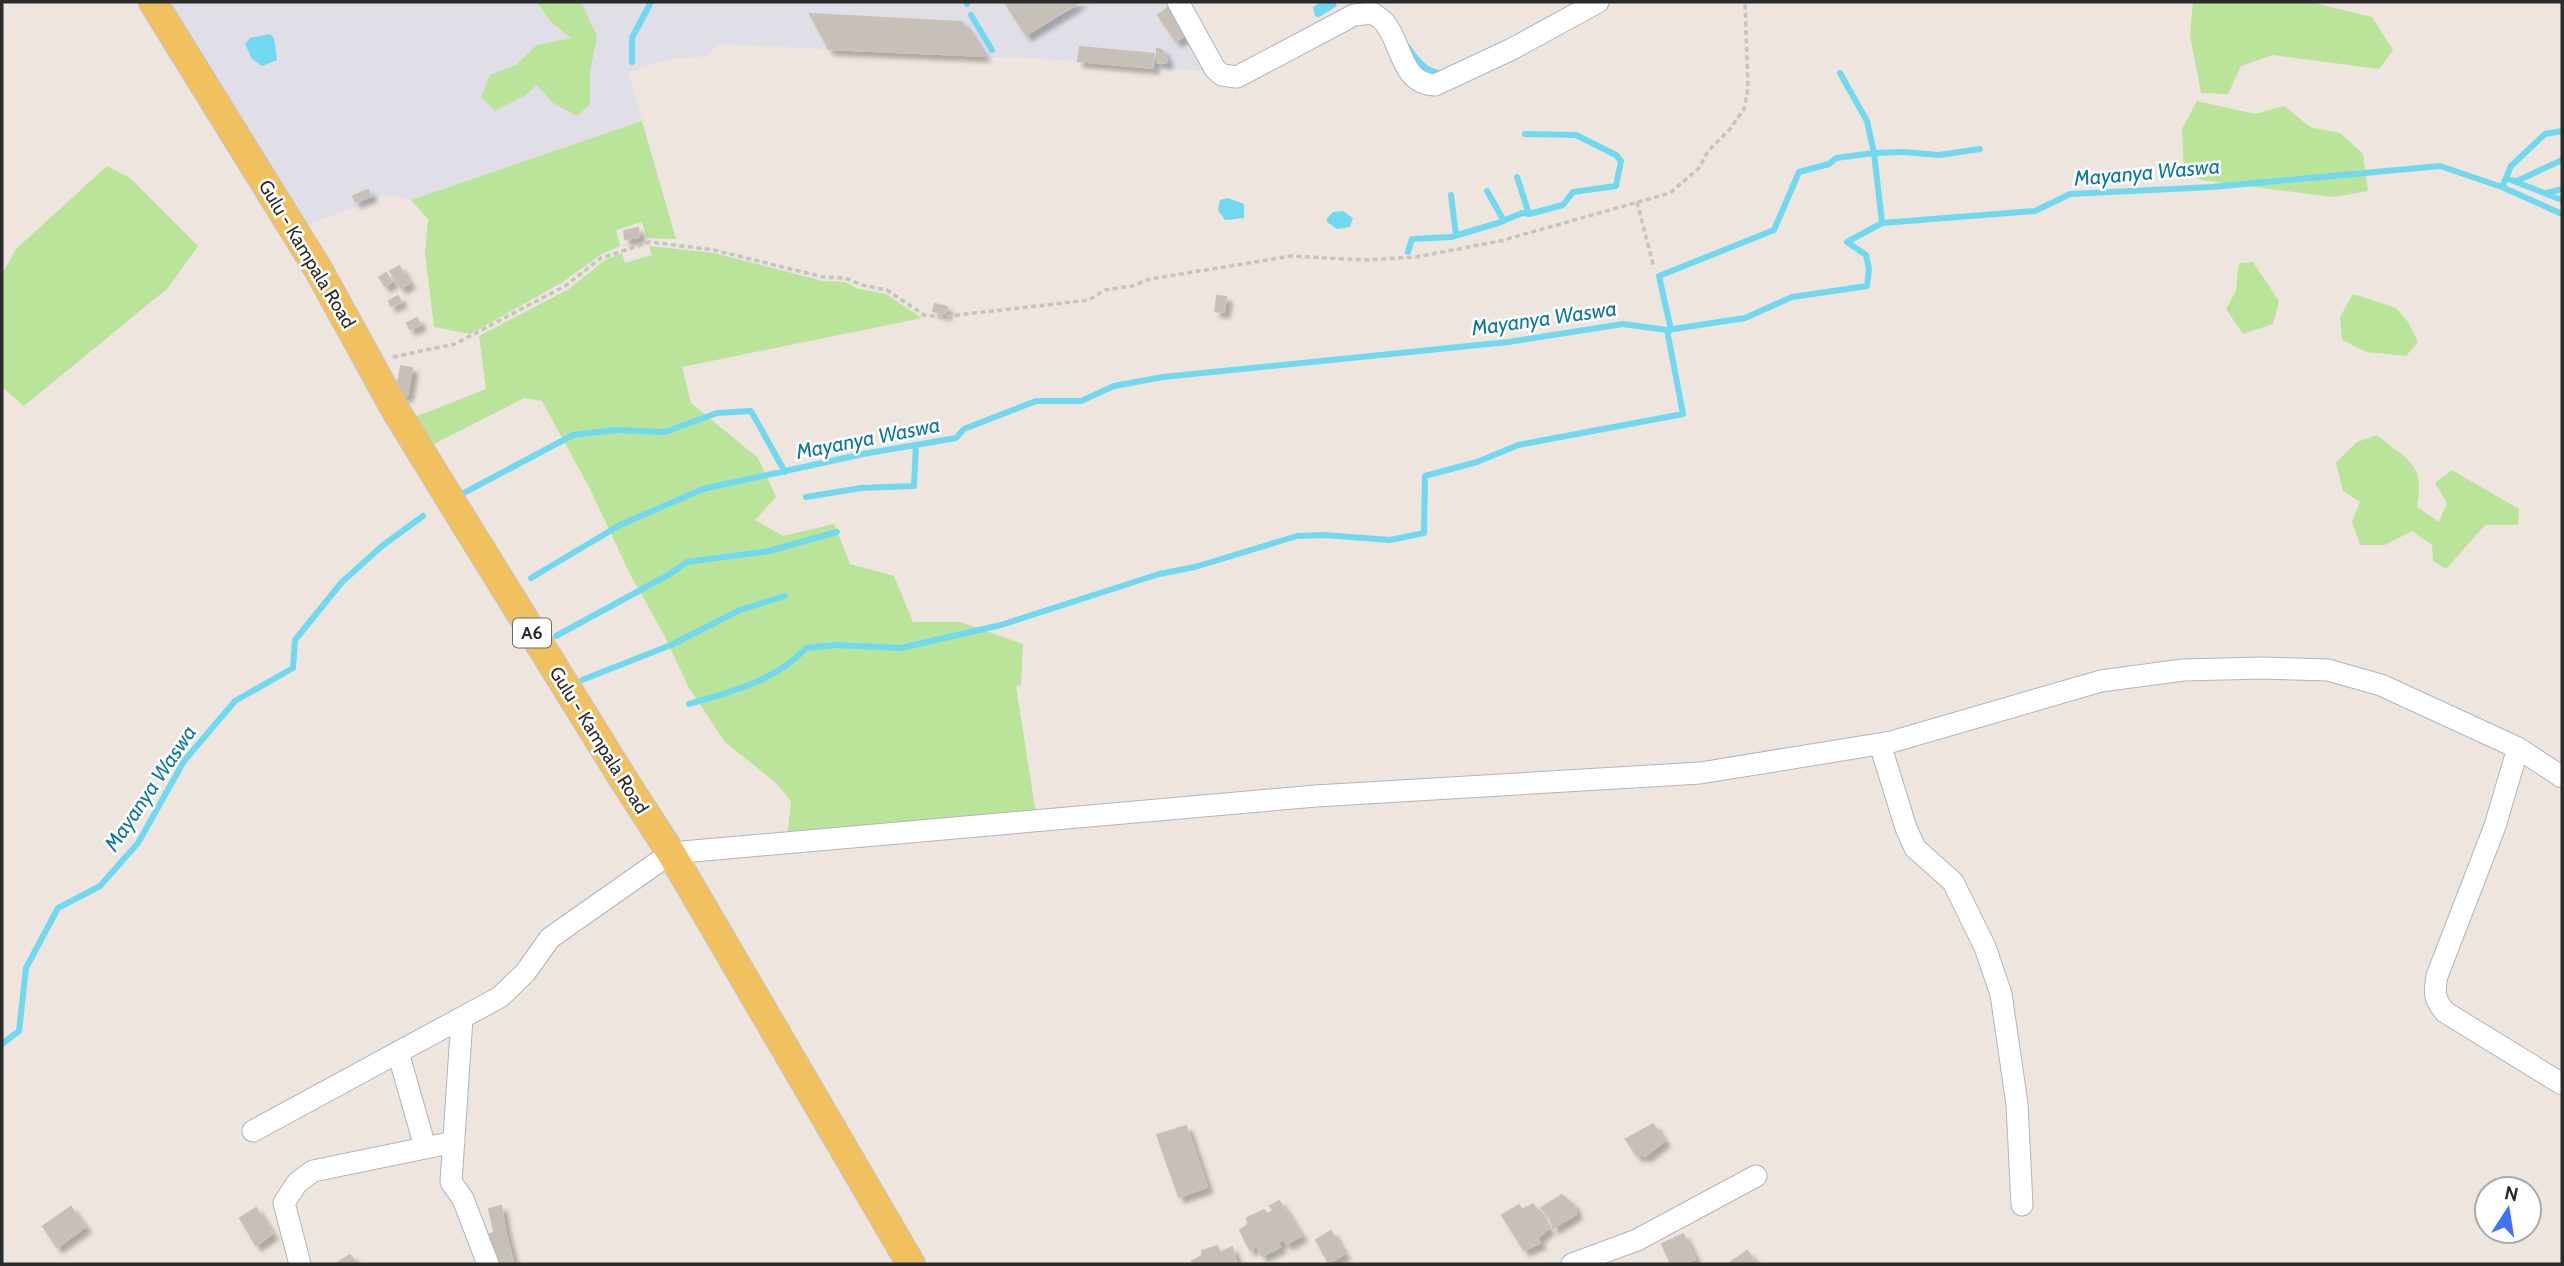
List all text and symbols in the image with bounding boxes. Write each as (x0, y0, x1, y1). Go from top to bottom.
water label: Mayanya Waswa (2072, 153, 2221, 191)
street label: Gulu - Kampala Road (254, 176, 360, 332)
water label: Mayanya Waswa (1469, 295, 1618, 341)
water label: Mayanya Waswa (793, 412, 942, 464)
road number: A6 (513, 618, 551, 648)
street label: Gulu - Kampala Road (544, 662, 654, 818)
water label: Mayanya Waswa (98, 720, 201, 856)
north arrow (2473, 1175, 2543, 1245)
text: N (2502, 1181, 2520, 1207)

